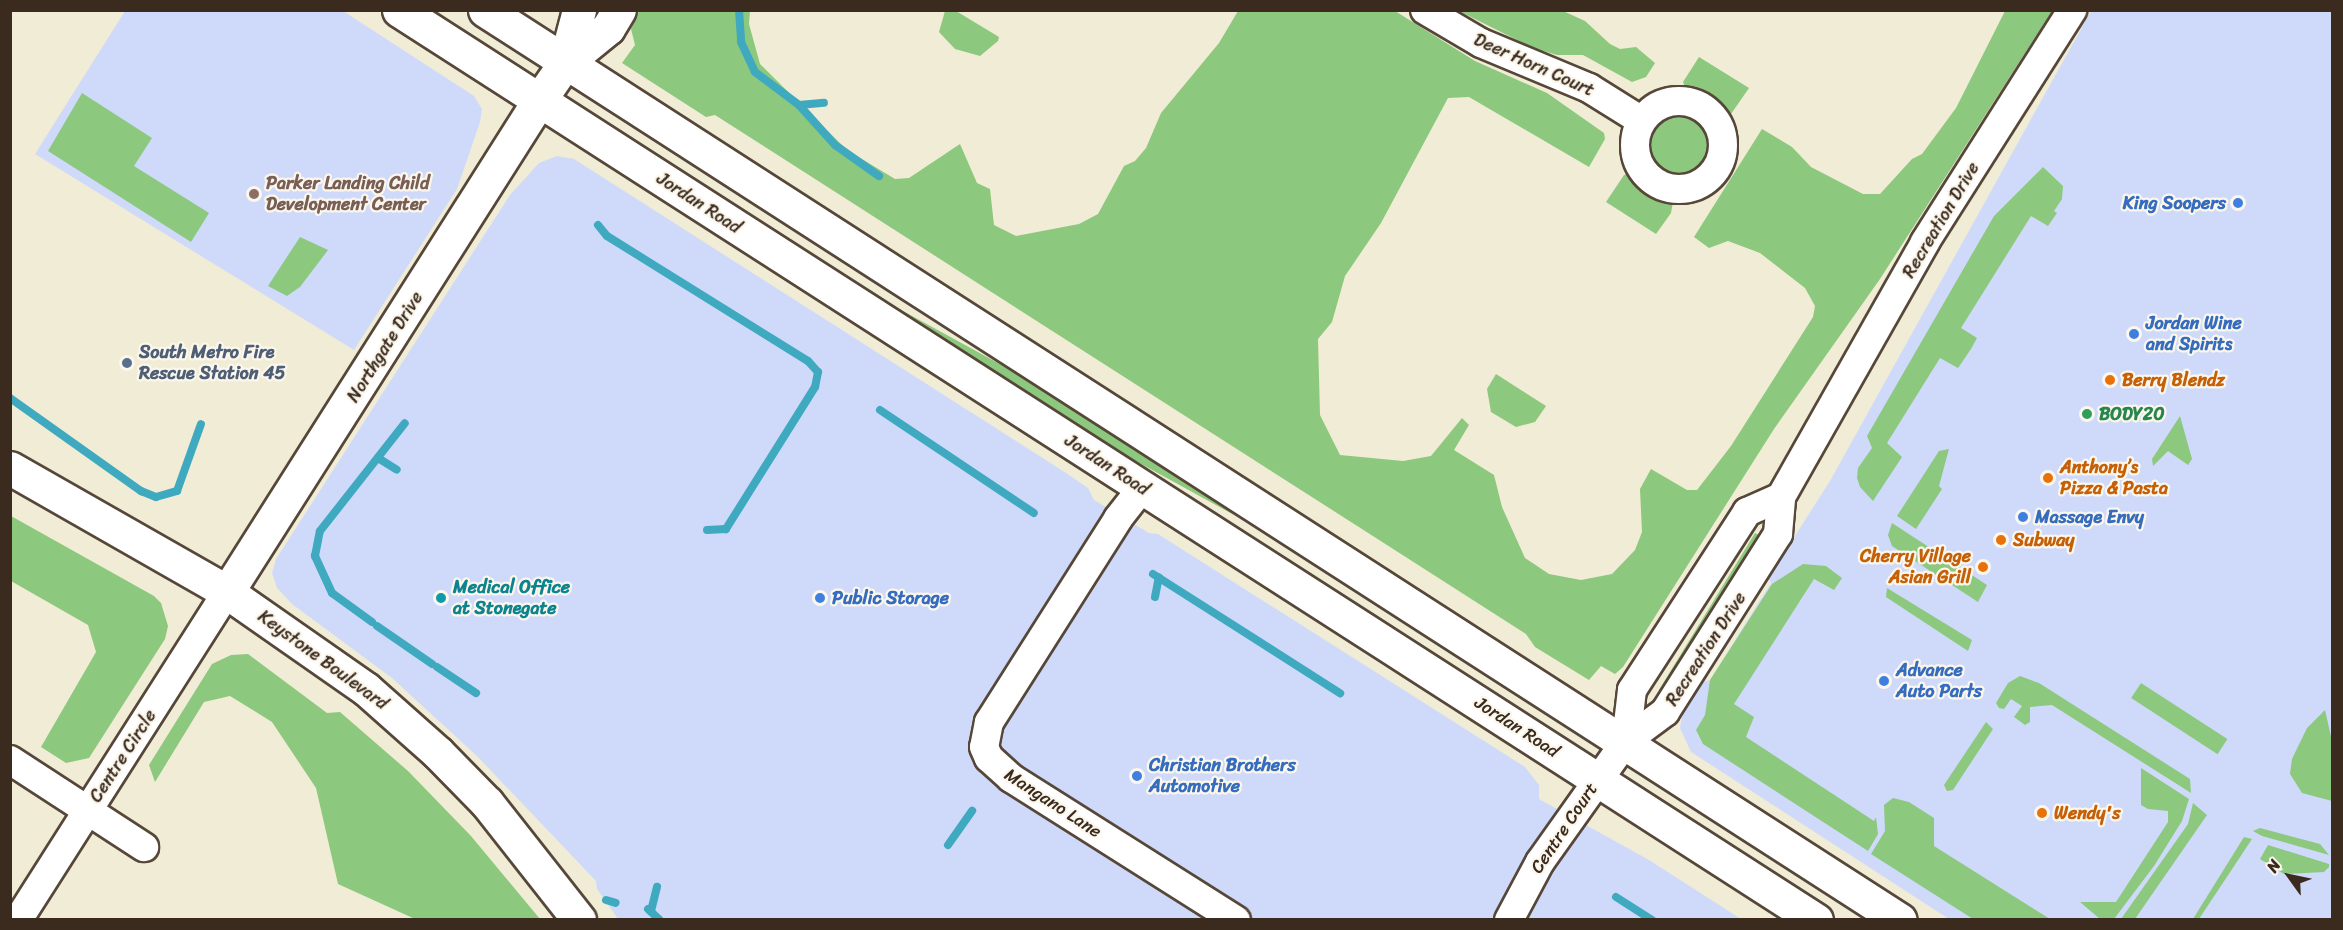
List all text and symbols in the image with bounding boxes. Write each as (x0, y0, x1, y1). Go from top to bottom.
street label: Deer Horn Court (1470, 29, 1598, 101)
street label: Recreation Drive (1898, 158, 1984, 282)
street label: Jordan Road (653, 168, 745, 238)
place label: Parker Landing Child Development Center (266, 173, 430, 216)
marker: Parker Landing Child Development Center (247, 187, 261, 201)
place label: King Soopers (2124, 192, 2226, 214)
marker: King Soopers (2231, 196, 2245, 210)
street label: Northgate Drive (342, 288, 428, 406)
place label: Jordan Wine and Spirits (2146, 313, 2242, 356)
marker: Jordan Wine and Spirits (2127, 327, 2141, 341)
place label: South Metro Fire Rescue Station 45 (139, 342, 286, 385)
marker: South Metro Fire Rescue Station 45 (120, 356, 134, 370)
place label: Berry Blendz (2122, 369, 2225, 391)
marker: Berry Blendz (2103, 373, 2117, 387)
place label: BODY20 (2099, 403, 2165, 425)
marker: BODY20 (2080, 407, 2094, 421)
street label: Jordan Road (1061, 430, 1153, 500)
place label: Anthony’s Pizza & Pasta (2060, 457, 2168, 500)
marker: Anthony’s Pizza & Pasta (2041, 471, 2055, 485)
place label: Massage Envy (2035, 506, 2144, 528)
marker: Massage Envy (2016, 510, 2030, 524)
place label: Subway (2013, 529, 2075, 551)
marker: Subway (1994, 533, 2008, 547)
place label: Cherry Village Asian Grill (1860, 546, 1971, 588)
marker: Cherry Village Asian Grill (1976, 560, 1990, 574)
place label: Medical Office at Stonegate (453, 577, 570, 620)
place label: Public Storage (832, 587, 949, 609)
street label: Recreation Drive (1661, 588, 1751, 710)
marker: Medical Office at Stonegate (434, 591, 448, 605)
marker: Public Storage (813, 591, 827, 605)
street label: Keystone Boulevard (254, 606, 392, 714)
place label: Advance Auto Parts (1896, 660, 1982, 702)
marker: Advance Auto Parts (1877, 674, 1891, 688)
street label: Jordan Road (1471, 692, 1563, 762)
street label: Centre Circle (85, 706, 161, 806)
place label: Christian Brothers Automotive (1149, 755, 1296, 798)
street label: Mangano Lane (1000, 764, 1106, 842)
marker: Christian Brothers Automotive (1130, 769, 1144, 783)
street label: Centre Court (1526, 779, 1602, 877)
place label: Wendy's (2054, 802, 2121, 824)
marker: Wendy's (2035, 806, 2049, 820)
north arrow (2259, 846, 2319, 906)
text: N (2258, 853, 2289, 878)

